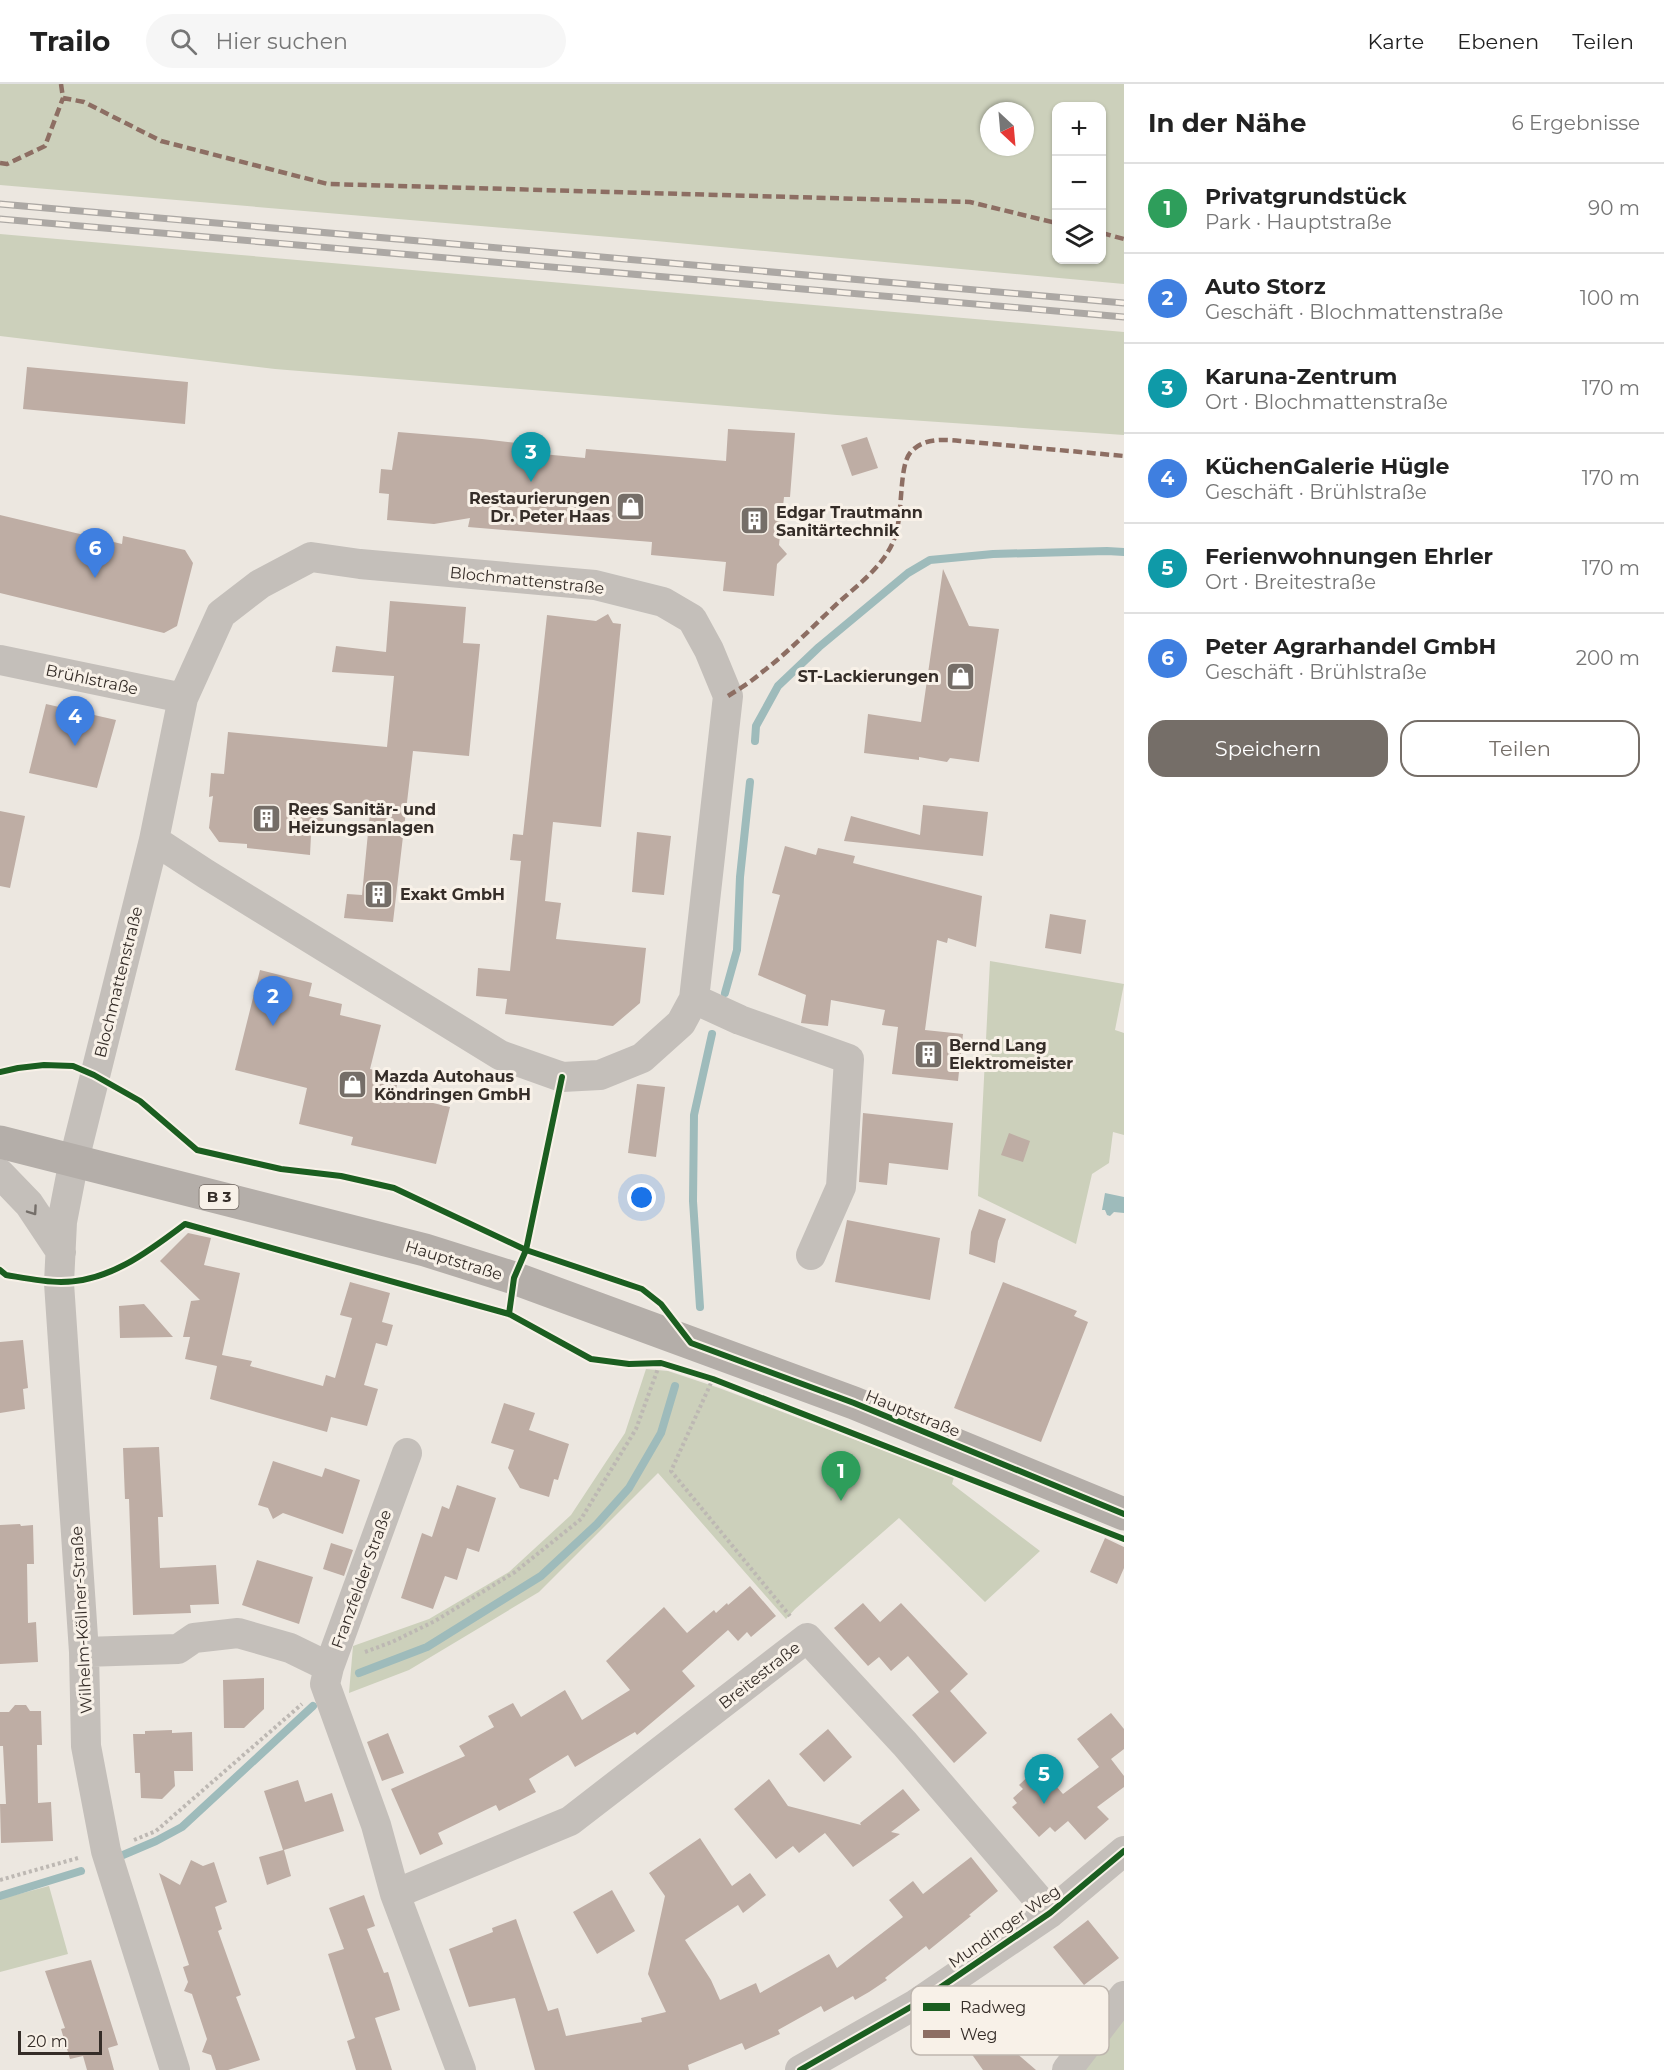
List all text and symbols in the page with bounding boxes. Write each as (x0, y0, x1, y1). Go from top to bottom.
search box (146, 14, 566, 68)
text: Trailo (30, 24, 110, 58)
icon: search (167, 25, 200, 58)
text: Hier suchen (215, 28, 348, 55)
text: Karte (1368, 29, 1424, 54)
text: Ebenen (1457, 29, 1539, 54)
text: Teilen (1572, 29, 1634, 54)
north arrow (980, 102, 1034, 156)
map controls (1052, 102, 1106, 264)
button: + (1052, 102, 1106, 156)
text: In der Nähe (1148, 107, 1306, 139)
text: 6 Ergebnisse (1512, 111, 1640, 135)
button: − (1052, 156, 1106, 210)
text: Privatgrundstück (1205, 183, 1407, 210)
text: 1 (1164, 196, 1171, 220)
text: 90 m (1588, 196, 1640, 220)
button: layers (1052, 210, 1106, 264)
text: Park · Hauptstraße (1205, 210, 1392, 234)
text: Auto Storz (1205, 273, 1326, 300)
text: 2 (1162, 286, 1173, 310)
text: 100 m (1580, 286, 1640, 310)
text: Geschäft · Blochmattenstraße (1205, 300, 1503, 324)
text: Karuna-Zentrum (1205, 363, 1397, 390)
text: 3 (1162, 376, 1173, 400)
text: 170 m (1582, 376, 1640, 400)
text: Ort · Blochmattenstraße (1205, 390, 1448, 414)
pin: 3 (512, 432, 550, 482)
text: KüchenGalerie Hügle (1205, 453, 1449, 480)
text: 4 (1161, 466, 1174, 490)
text: 170 m (1582, 466, 1640, 490)
text: Geschäft · Brühlstraße (1205, 480, 1427, 504)
place label: Restaurierungen Dr. Peter Haas (469, 489, 610, 526)
shop icon: Restaurierungen Dr. Peter Haas (615, 491, 647, 523)
place label: Edgar Trautmann Sanitärtechnik (776, 503, 923, 540)
building icon: Edgar Trautmann Sanitärtechnik (739, 505, 771, 537)
pin: 6 (76, 528, 115, 578)
text: Ferienwohnungen Ehrler (1205, 543, 1493, 570)
text: 5 (1162, 556, 1173, 580)
text: 170 m (1582, 556, 1640, 580)
street label: Blochmattenstraße (449, 563, 605, 598)
text: Ort · Breitestraße (1205, 570, 1376, 594)
text: Peter Agrarhandel GmbH (1205, 633, 1496, 660)
text: 6 (1161, 646, 1174, 670)
text: 200 m (1576, 646, 1640, 670)
street label: Brühlstraße (44, 660, 140, 699)
shop icon: ST-Lackierungen (944, 660, 976, 692)
text: Geschäft · Brühlstraße (1205, 660, 1427, 684)
place label: ST-Lackierungen (798, 667, 939, 686)
pin: 4 (56, 696, 94, 746)
button: Speichern (1148, 720, 1388, 777)
button: Teilen (1400, 720, 1640, 777)
place label: Rees Sanitär- und Heizungsanlagen (288, 800, 436, 837)
building icon: Rees Sanitär- und Heizungsanlagen (251, 802, 283, 834)
building icon: Exakt GmbH (363, 878, 395, 910)
place label: Exakt GmbH (400, 885, 505, 904)
street label: Blochmattenstraße (90, 904, 146, 1060)
pin: 2 (254, 976, 292, 1026)
place label: Bernd Lang Elektromeister (949, 1036, 1073, 1073)
building icon: Bernd Lang Elektromeister (912, 1038, 944, 1070)
place label: Mazda Autohaus Köndringen GmbH (374, 1067, 531, 1104)
shop icon: Mazda Autohaus Köndringen GmbH (337, 1069, 369, 1101)
your location (627, 1183, 656, 1212)
road number: B 3 (200, 1185, 238, 1209)
one-way arrow (26, 1204, 37, 1215)
street label: Hauptstraße (403, 1237, 505, 1284)
street label: Hauptstraße (863, 1386, 963, 1441)
pin: 1 (822, 1452, 860, 1501)
street label: Franzfelder Straße (328, 1507, 395, 1651)
street label: Wilhelm-Köllner-Straße (67, 1526, 96, 1714)
street label: Breitestraße (715, 1638, 804, 1713)
pin: 5 (1024, 1754, 1064, 1804)
street label: Mundinger Weg (945, 1881, 1064, 1972)
legend (911, 1986, 1109, 2055)
text: Radweg (960, 1998, 1026, 2017)
text: Weg (960, 2025, 998, 2044)
scale bar (18, 2028, 102, 2056)
text: 20 m (27, 2032, 68, 2051)

